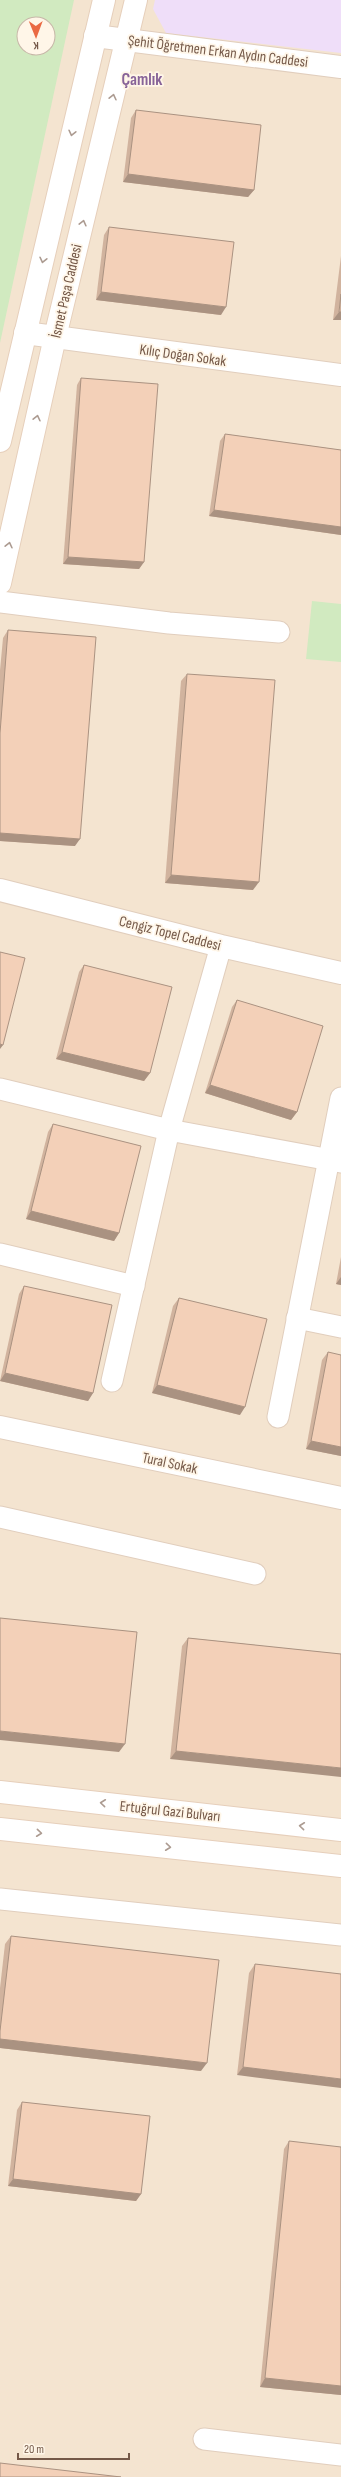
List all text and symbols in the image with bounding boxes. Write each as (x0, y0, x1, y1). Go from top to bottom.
north arrow (16, 16, 56, 56)
street label: Şehit Öğretmen Erkan Aydın Caddesi (127, 31, 309, 72)
text: K (33, 39, 39, 52)
district label: Çamlık (122, 70, 163, 90)
one-way arrow (108, 94, 116, 100)
one-way arrow (69, 130, 77, 137)
one-way arrow (78, 220, 86, 226)
street label: İsmet Paşa Caddesi (46, 242, 87, 340)
one-way arrow (39, 257, 47, 263)
street label: Kılıç Doğan Sokak (138, 340, 228, 371)
one-way arrow (32, 415, 41, 422)
one-way arrow (4, 542, 12, 548)
street label: Cengiz Topel Caddesi (117, 912, 223, 955)
street label: Tural Sokak (140, 1448, 200, 1479)
street label: Ertuğrul Gazi Bulvarı (119, 1797, 221, 1826)
one-way arrow (100, 1799, 107, 1808)
one-way arrow (299, 1821, 305, 1830)
one-way arrow (36, 1829, 42, 1838)
one-way arrow (165, 1843, 171, 1852)
scale bar (18, 2435, 129, 2461)
text: 20 m (24, 2442, 44, 2457)

